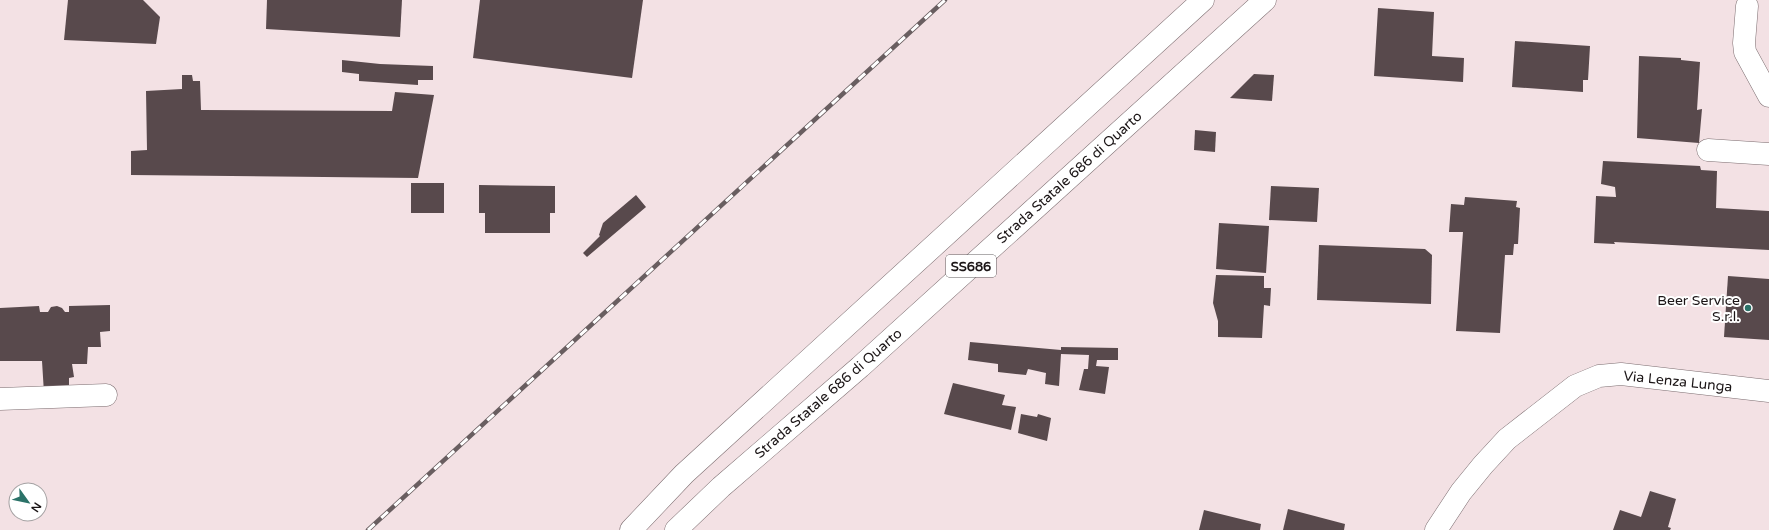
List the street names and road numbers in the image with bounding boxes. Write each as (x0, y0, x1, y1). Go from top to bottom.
street label: Strada Statale 686 di Quarto (993, 108, 1145, 247)
road number: SS686 (946, 255, 996, 277)
street label: Strada Statale 686 di Quarto (751, 325, 905, 462)
street label: Via Lenza Lunga (1623, 367, 1733, 396)

